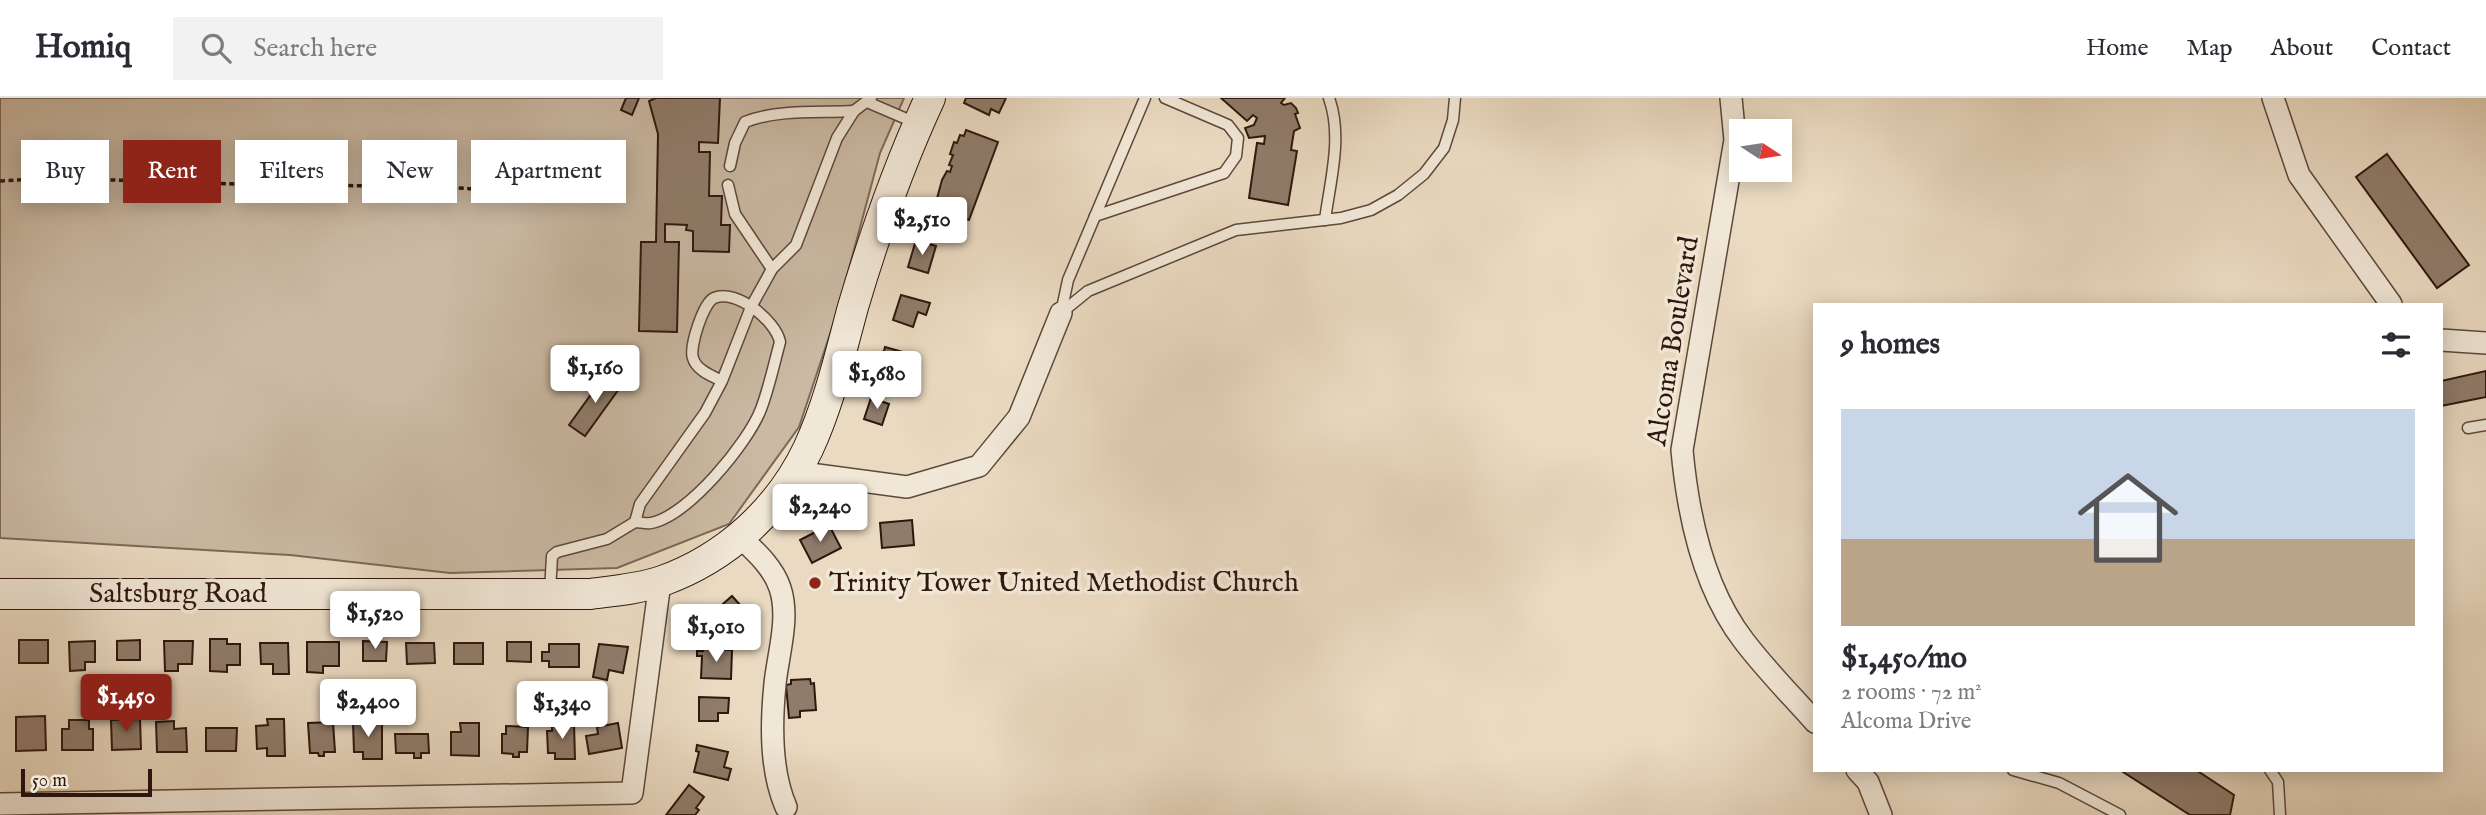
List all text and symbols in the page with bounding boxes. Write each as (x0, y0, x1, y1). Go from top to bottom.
search box (173, 17, 663, 80)
text: Homiq (35, 27, 131, 69)
icon: search (197, 29, 235, 67)
text: Search here (253, 32, 377, 65)
text: Home (2086, 33, 2149, 64)
text: Map (2187, 33, 2233, 64)
text: About (2271, 33, 2333, 64)
text: Contact (2371, 33, 2451, 64)
north arrow (1729, 119, 1792, 182)
map controls (1729, 119, 1792, 182)
chip: Buy (21, 140, 109, 203)
chip: Rent (123, 140, 221, 203)
chip: Filters (235, 140, 348, 203)
chip: New (362, 140, 457, 203)
chip: Apartment (471, 140, 626, 203)
pin: $2,510 (865, 198, 979, 257)
text: $2,510 (893, 205, 951, 234)
street label: Alcoma Boulevard (1640, 234, 1708, 449)
text: 9 homes (1841, 326, 1940, 364)
icon: filters (2377, 326, 2415, 364)
pin: $1,160 (538, 345, 652, 405)
pin: $1,680 (820, 352, 934, 411)
text: $1,160 (567, 353, 624, 382)
text: $1,680 (848, 359, 906, 388)
icon: home (2065, 455, 2191, 581)
pin: $2,240 (763, 484, 877, 544)
text: $2,240 (788, 492, 852, 521)
place label: Trinity Tower United Methodist Church (829, 566, 1299, 601)
marker: Trinity Tower United Methodist Church (807, 575, 823, 591)
street label: Saltsburg Road (89, 577, 267, 612)
pin: $1,520 (318, 592, 432, 651)
text: $1,520 (346, 599, 404, 628)
pin: $1,010 (659, 604, 773, 664)
text: $1,010 (687, 612, 745, 641)
text: $1,450/mo (1841, 640, 1967, 678)
pin: $1,450 (69, 674, 183, 734)
text: 2 rooms · 72 m² (1841, 678, 1982, 707)
pin: $2,400 (311, 680, 425, 739)
text: $1,450 (97, 682, 155, 711)
pin: $1,340 (505, 682, 619, 741)
text: $2,400 (336, 687, 400, 716)
text: $1,340 (533, 689, 591, 718)
text: Alcoma Drive (1841, 707, 1971, 736)
scale bar (21, 766, 152, 798)
text: 50 m (32, 769, 67, 793)

